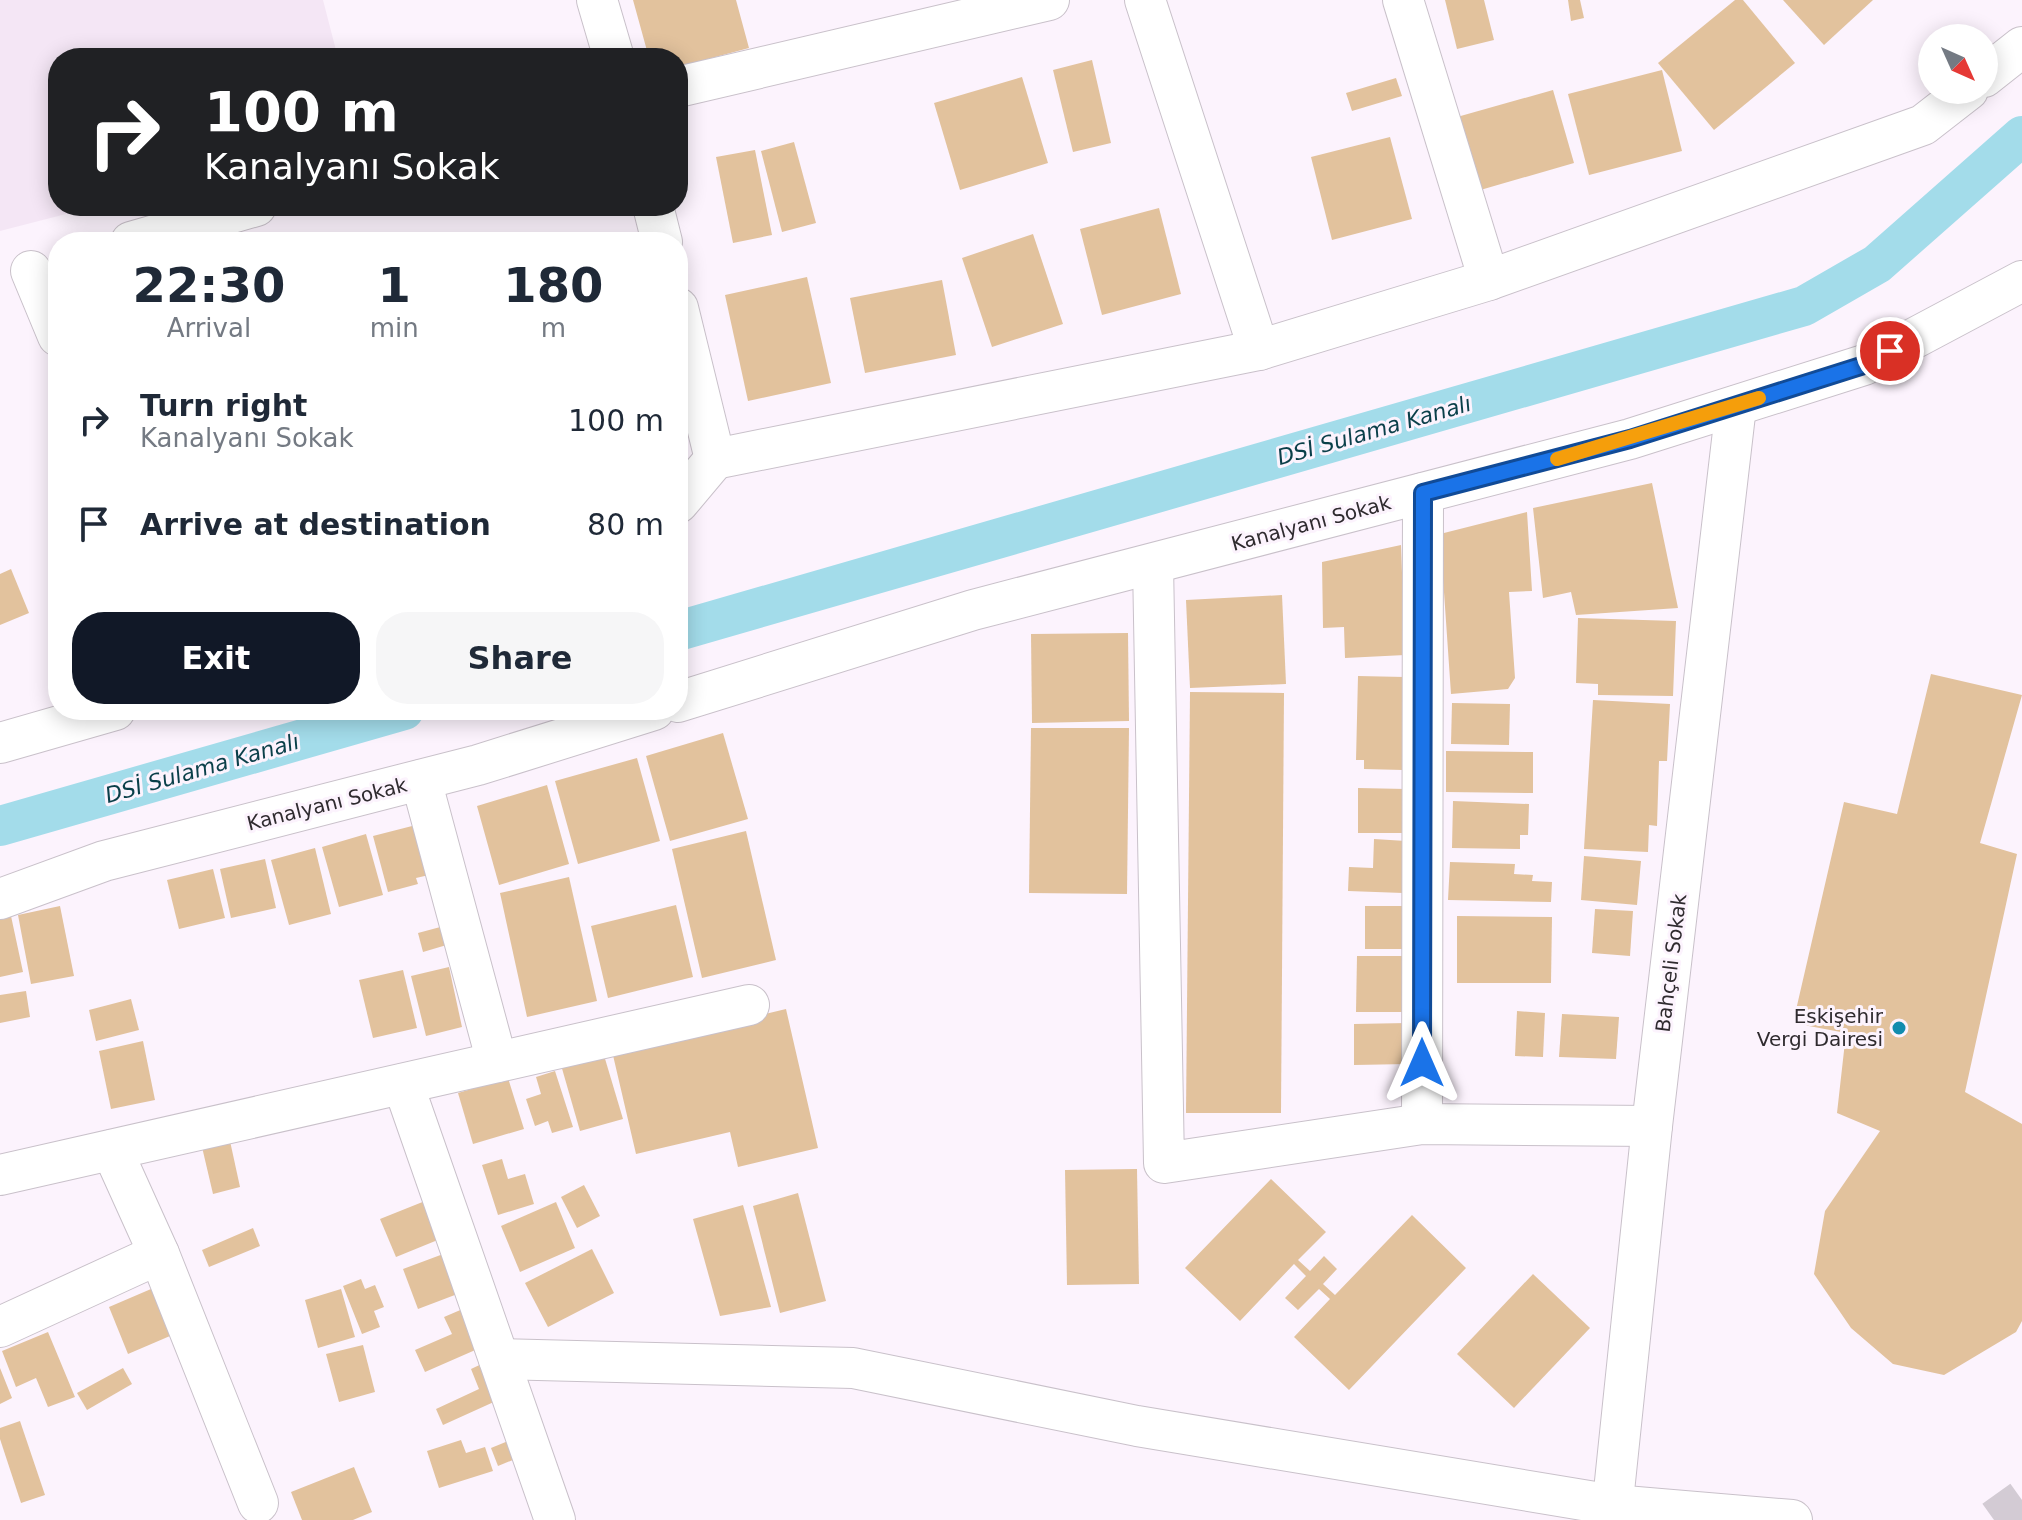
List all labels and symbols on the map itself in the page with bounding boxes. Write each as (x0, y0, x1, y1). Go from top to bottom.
north arrow (1918, 24, 1998, 104)
pin (1856, 317, 1924, 385)
water label: DSİ Sulama Kanalı (1274, 391, 1474, 470)
street label: Kanalyanı Sokak (1229, 490, 1394, 556)
water label: DSİ Sulama Kanalı (102, 729, 302, 808)
street label: Kanalyanı Sokak (244, 772, 410, 836)
street label: Bahçeli Sokak (1651, 892, 1691, 1034)
place label: Eskişehir Vergi Dairesi (1757, 1004, 1884, 1051)
marker: Eskişehir Vergi Dairesi (1890, 1019, 1908, 1037)
position arrow (1380, 1021, 1464, 1105)

